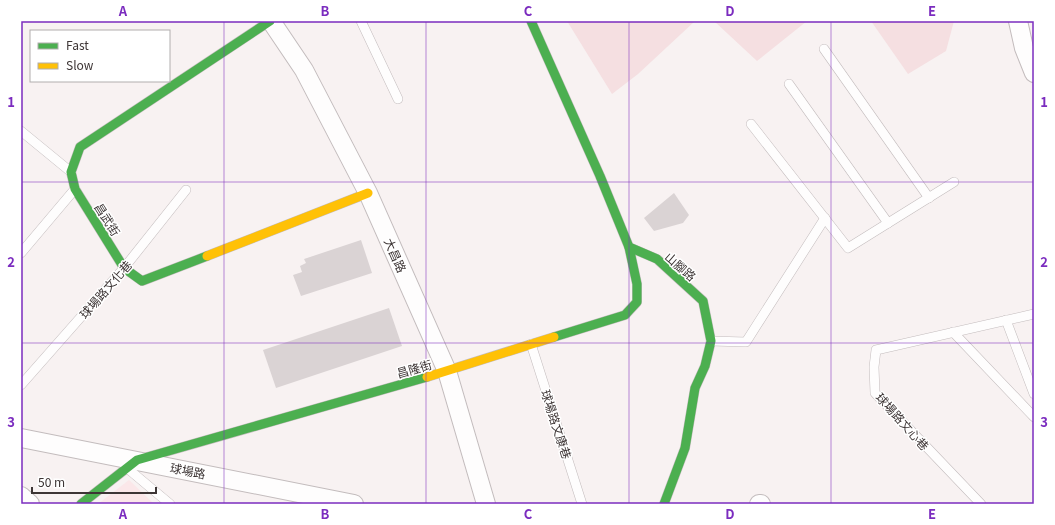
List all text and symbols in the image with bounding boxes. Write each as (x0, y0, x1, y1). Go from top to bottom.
text: A (118, 1, 128, 20)
text: B (321, 1, 330, 20)
text: C (524, 1, 533, 20)
text: D (725, 1, 735, 20)
text: E (928, 1, 936, 20)
legend (30, 30, 170, 82)
text: Fast (66, 36, 89, 53)
text: Slow (66, 56, 94, 73)
text: 1 (7, 92, 15, 111)
text: 1 (1040, 92, 1048, 111)
street label: 昌武街 (91, 199, 125, 239)
street label: 大昌路 (381, 235, 411, 275)
street label: 山腳路 (662, 248, 700, 284)
text: 2 (7, 252, 15, 271)
text: 2 (1040, 252, 1048, 271)
street label: 球場路文化巷 (75, 256, 135, 322)
street label: 昌隆街 (394, 355, 434, 381)
street label: 球場路文康巷 (538, 387, 576, 461)
street label: 球場路文心巷 (873, 389, 933, 453)
text: 3 (7, 412, 15, 431)
text: 3 (1040, 412, 1048, 431)
street label: 球場路 (169, 458, 207, 482)
scale bar (32, 469, 156, 495)
text: 50 m (38, 473, 65, 490)
text: A (118, 504, 128, 523)
text: B (321, 504, 330, 523)
text: C (524, 504, 533, 523)
text: D (725, 504, 735, 523)
text: E (928, 504, 936, 523)

